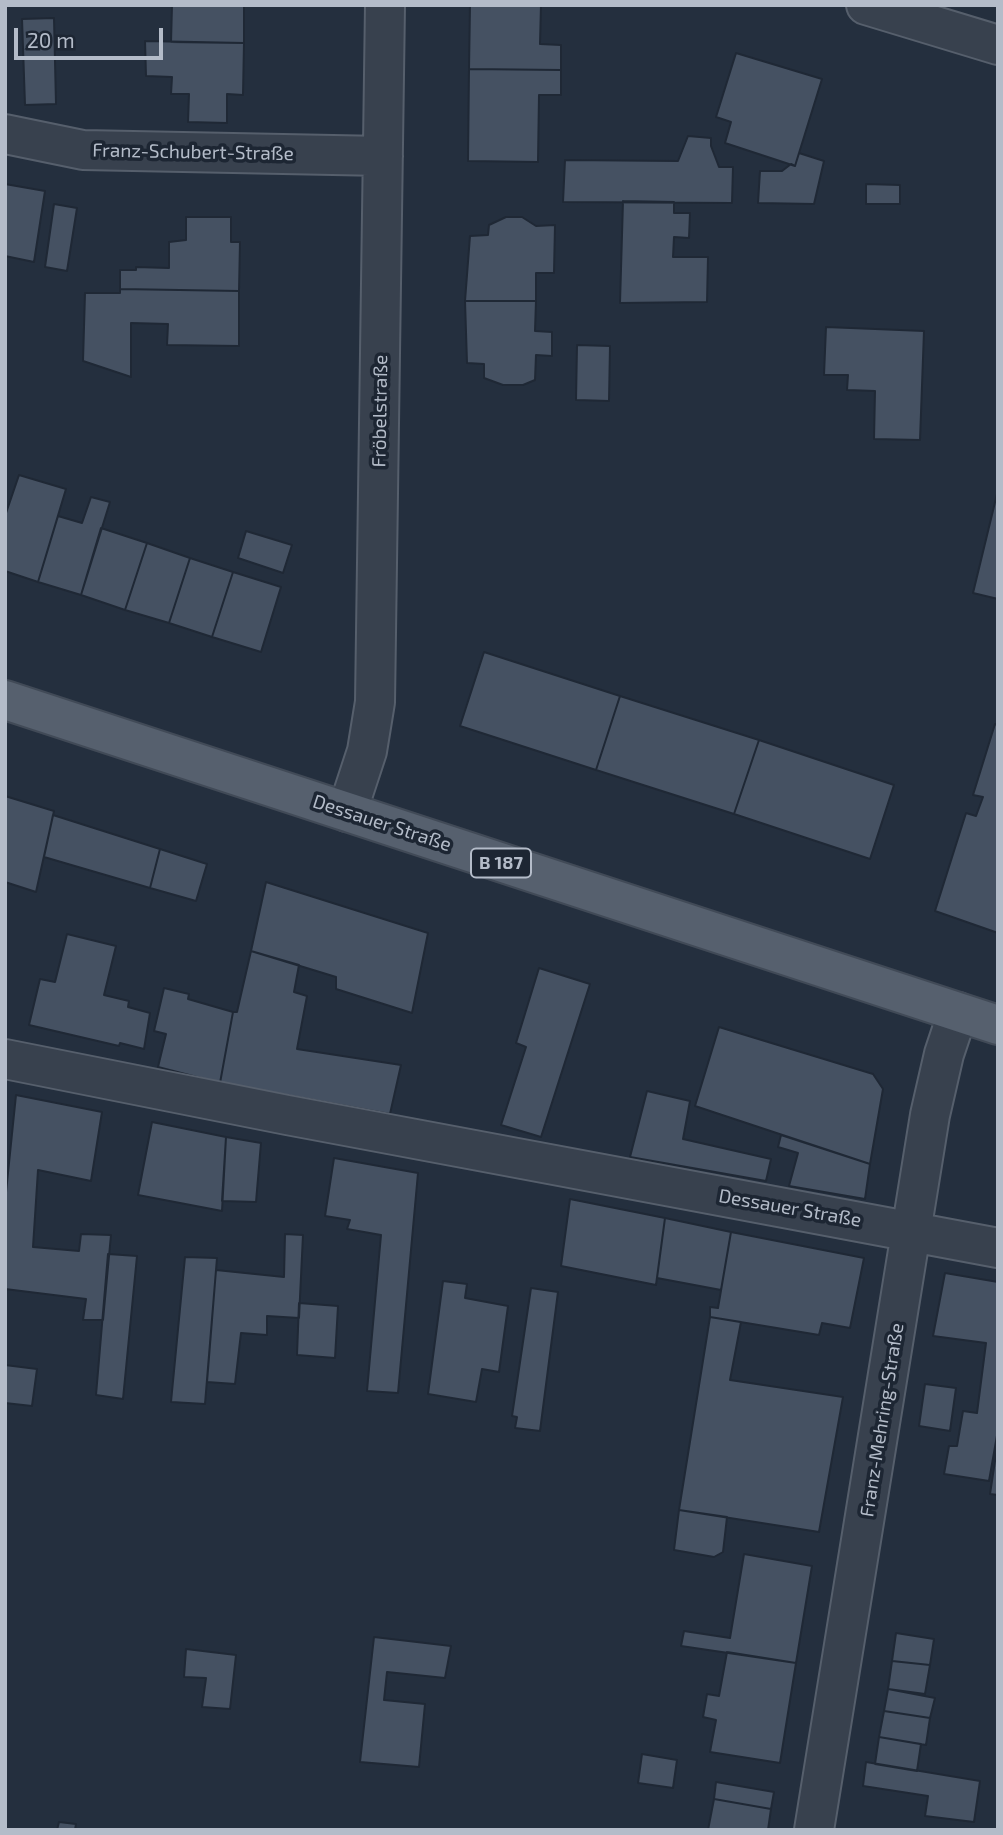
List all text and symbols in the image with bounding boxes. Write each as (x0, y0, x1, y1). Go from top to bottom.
scale bar (18, 14, 166, 58)
text: 20 m (27, 27, 75, 52)
street label: Franz-Schubert-Straße (92, 139, 294, 165)
street label: Fröbelstraße (368, 354, 392, 468)
street label: Dessauer Straße (310, 790, 454, 856)
road number: B 187 (471, 848, 531, 878)
street label: Dessauer Straße (717, 1184, 863, 1232)
street label: Franz-Mehring-Straße (855, 1321, 909, 1519)

